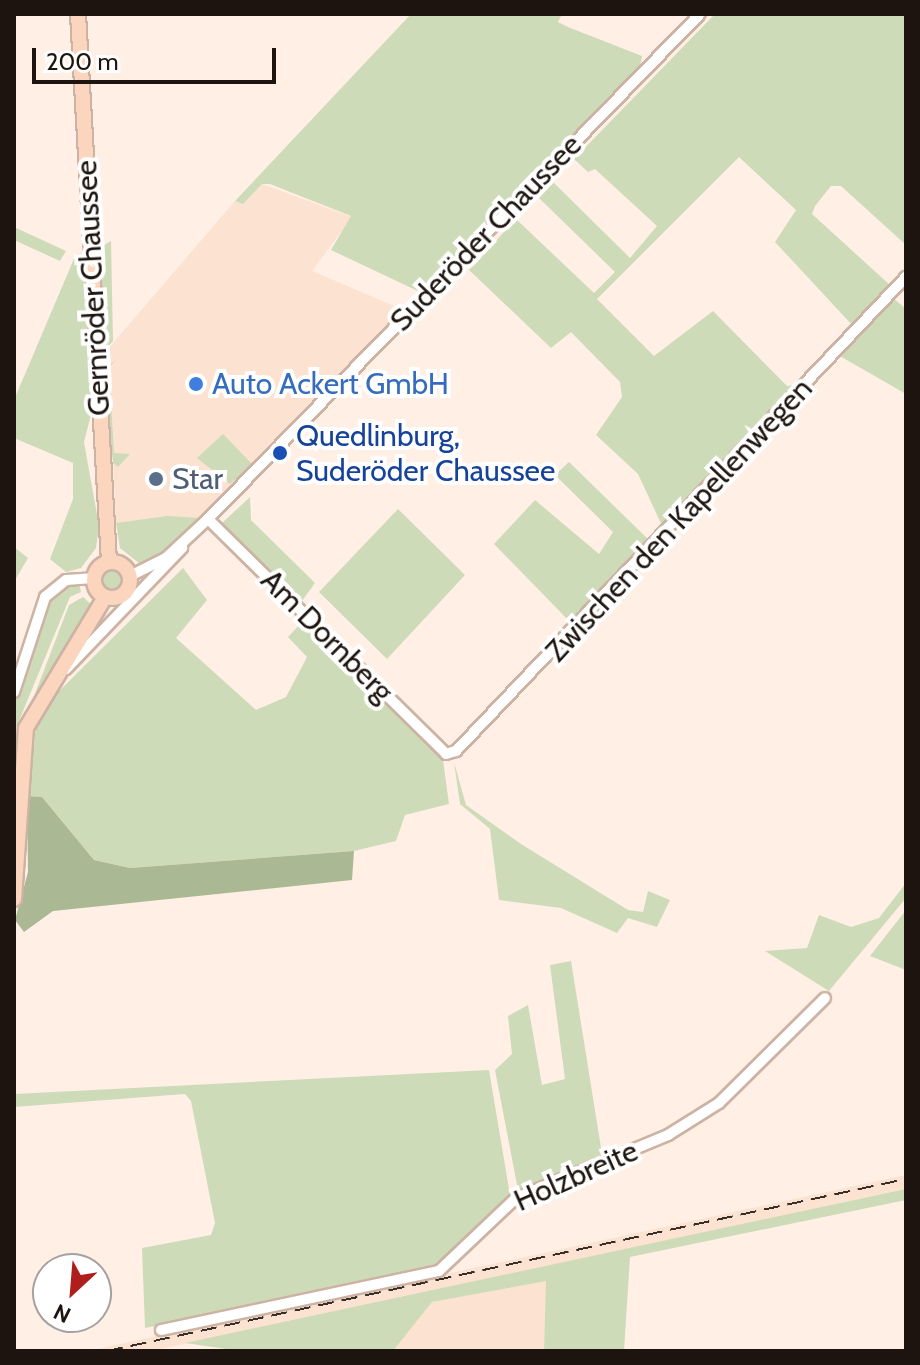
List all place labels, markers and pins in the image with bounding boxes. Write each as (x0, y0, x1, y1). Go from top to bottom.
place label: Auto Ackert GmbH (212, 366, 449, 402)
marker: Auto Ackert GmbH (187, 375, 205, 393)
place label: Quedlinburg, Suderöder Chaussee (296, 418, 555, 488)
marker: Quedlinburg, Suderöder Chaussee (271, 444, 289, 462)
place label: Star (172, 461, 223, 497)
marker: Star (147, 470, 165, 488)

